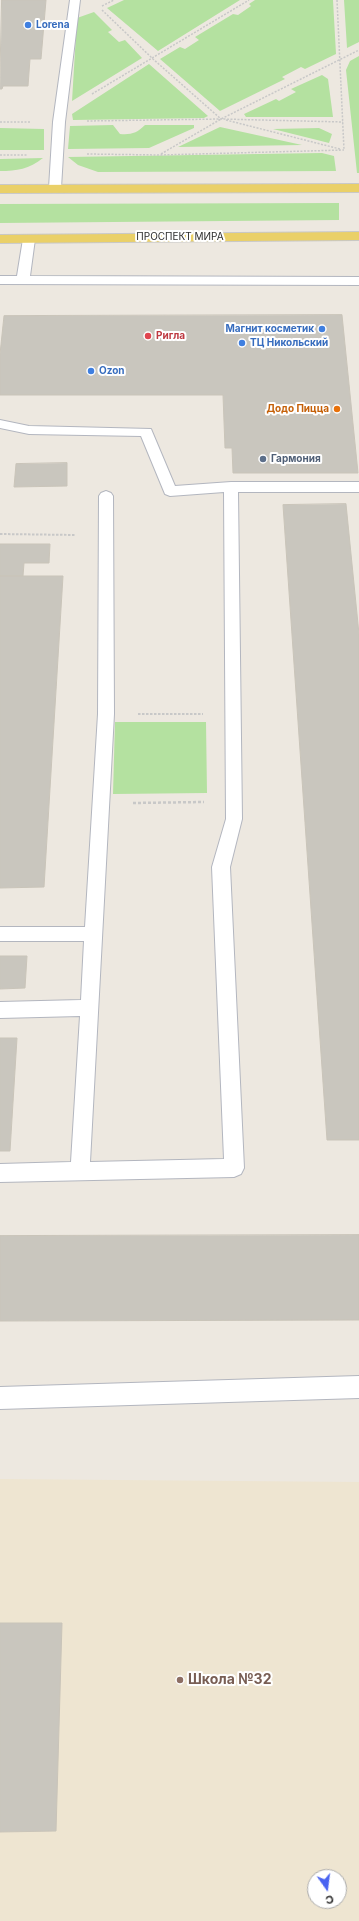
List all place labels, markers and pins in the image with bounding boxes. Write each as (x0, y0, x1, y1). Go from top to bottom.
place label: Lorena (36, 19, 70, 31)
marker: Lorena (23, 20, 33, 30)
place label: Магнит косметик (225, 323, 314, 335)
marker: Магнит косметик (317, 324, 327, 334)
place label: Ригла (156, 330, 185, 342)
marker: Ригла (143, 331, 153, 341)
place label: ТЦ Никольский (250, 337, 328, 349)
marker: ТЦ Никольский (237, 338, 247, 348)
place label: Ozon (99, 365, 125, 377)
marker: Ozon (86, 366, 96, 376)
place label: Додо Пицца (266, 403, 329, 415)
marker: Додо Пицца (332, 404, 342, 414)
place label: Гармония (271, 453, 321, 465)
marker: Гармония (258, 454, 268, 464)
place label: Школа №32 (188, 1672, 271, 1688)
marker: Школа №32 (175, 1675, 185, 1685)

